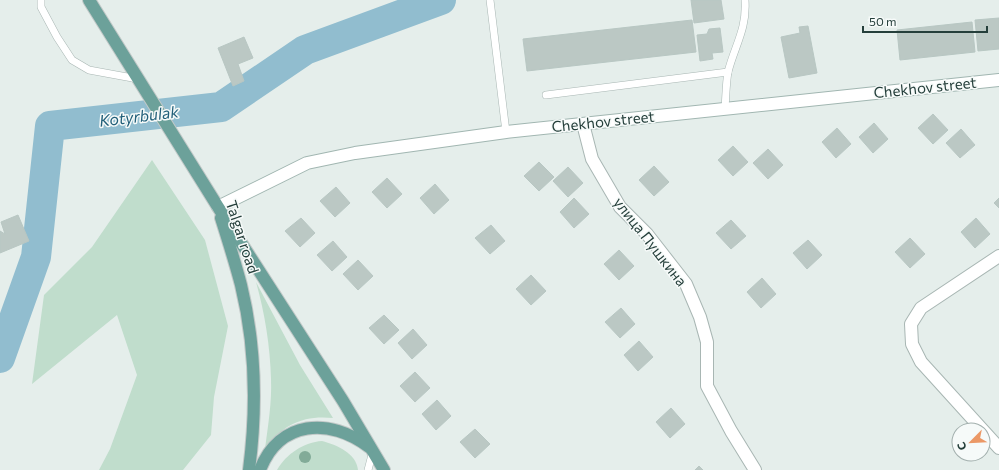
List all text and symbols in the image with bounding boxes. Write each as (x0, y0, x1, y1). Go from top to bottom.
scale bar (863, 8, 987, 34)
text: 50 m (869, 14, 897, 28)
street label: Chekhov street (873, 73, 977, 101)
water label: Kotyrbulak (98, 101, 180, 130)
street label: Chekhov street (551, 107, 655, 135)
street label: улица Пушкина (610, 193, 691, 290)
street label: Talgar road (223, 198, 263, 276)
north arrow (951, 422, 991, 462)
text: С (954, 440, 969, 452)

